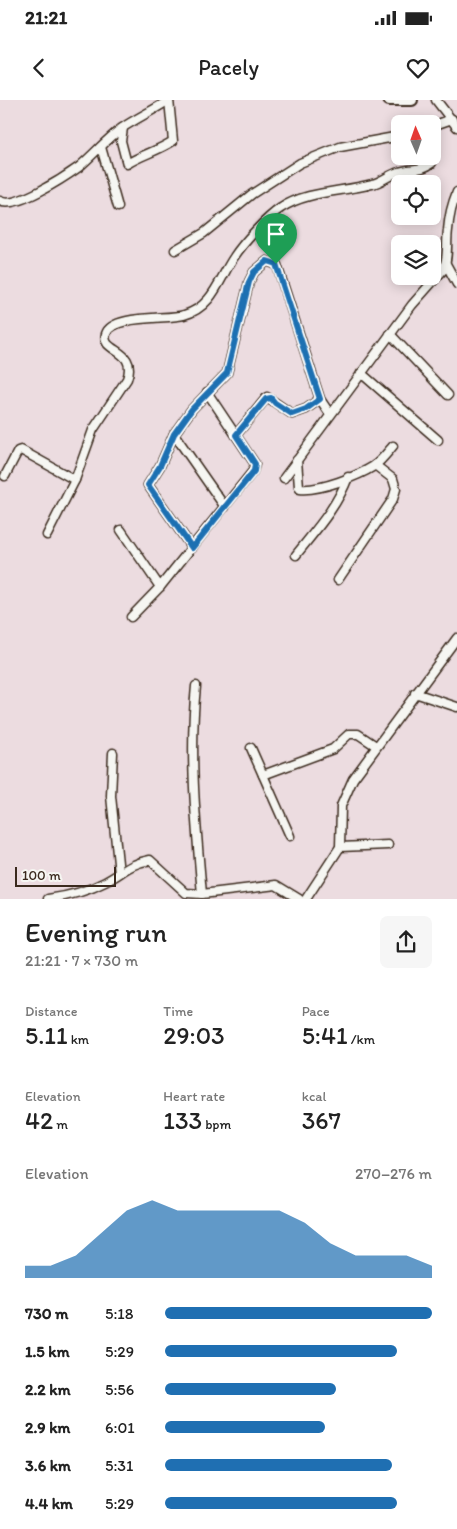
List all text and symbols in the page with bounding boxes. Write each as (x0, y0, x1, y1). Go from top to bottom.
text: 21:21 (25, 6, 67, 29)
icon: back (25, 54, 53, 82)
text: Pacely (198, 54, 259, 81)
icon: heart (404, 54, 432, 82)
north arrow (391, 115, 441, 165)
map controls (391, 115, 441, 285)
button: locate (391, 175, 441, 225)
pin (255, 213, 297, 264)
icon: arrive (262, 220, 290, 248)
button: layers (391, 235, 441, 285)
scale bar (15, 864, 116, 887)
text: 100 m (22, 867, 61, 884)
text: Evening run (25, 915, 167, 949)
button: share (380, 916, 432, 968)
text: 21:21 · 7 × 730 m (25, 951, 138, 970)
text: Distance (25, 1003, 77, 1020)
text: Time (163, 1003, 193, 1020)
text: Pace (302, 1003, 330, 1020)
text: 5.11 (25, 1020, 67, 1050)
text: 29:03 (163, 1020, 225, 1050)
text: 5:41 (302, 1020, 348, 1050)
text: km (67, 1031, 89, 1048)
text: /km (348, 1031, 375, 1048)
text: Elevation (25, 1088, 81, 1105)
text: Heart rate (163, 1088, 225, 1105)
text: kcal (302, 1088, 327, 1105)
text: 42 (25, 1105, 53, 1135)
text: 133 (163, 1105, 202, 1135)
text: 367 (302, 1105, 341, 1135)
text: m (53, 1116, 68, 1133)
text: bpm (202, 1116, 231, 1133)
text: Elevation (25, 1164, 89, 1183)
text: 270–276 m (355, 1164, 432, 1183)
text: 730 m (25, 1304, 69, 1323)
text: 5:18 (105, 1304, 134, 1323)
text: 1.5 km (25, 1342, 70, 1361)
text: 5:29 (105, 1342, 134, 1361)
text: 2.2 km (25, 1380, 71, 1399)
text: 5:56 (105, 1380, 134, 1399)
text: 2.9 km (25, 1418, 70, 1437)
text: 6:01 (105, 1418, 135, 1437)
text: 3.6 km (25, 1456, 71, 1475)
text: 5:31 (105, 1456, 133, 1475)
text: 4.4 km (25, 1494, 73, 1513)
text: 5:29 (105, 1494, 134, 1513)

